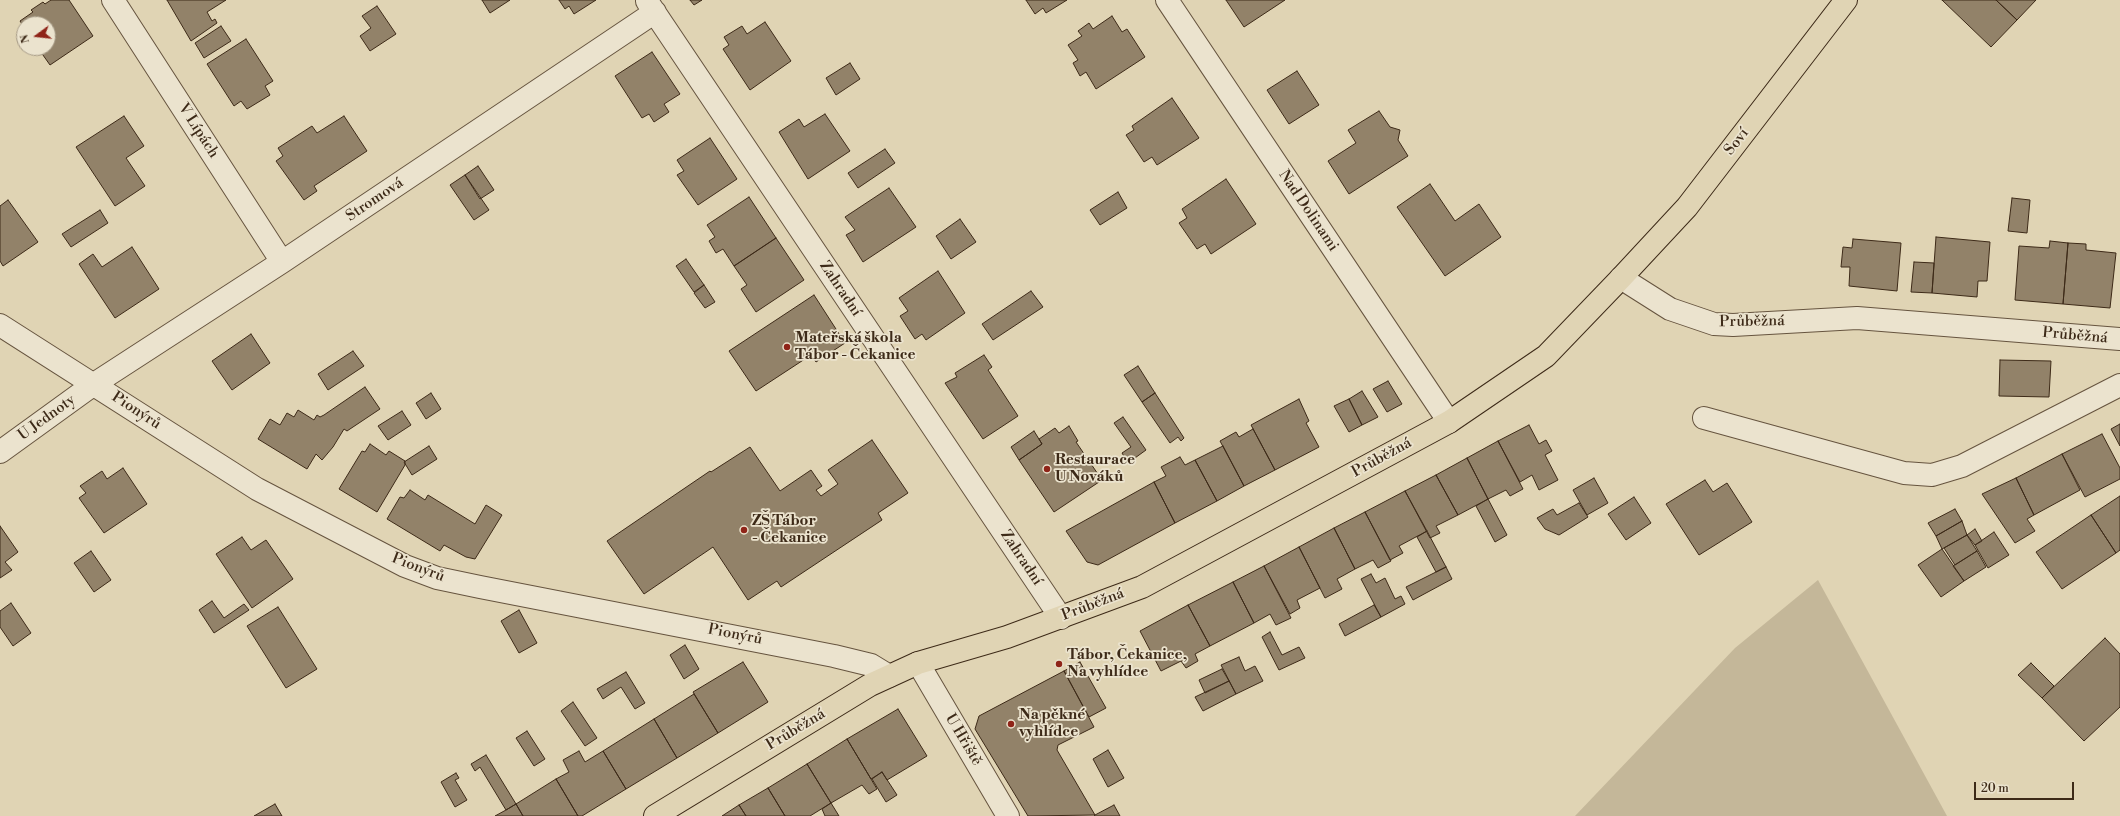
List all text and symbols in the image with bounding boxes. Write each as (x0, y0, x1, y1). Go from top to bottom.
north arrow (16, 16, 56, 56)
text: N (17, 33, 33, 45)
street label: V Lípách (174, 100, 222, 162)
street label: Soví (1721, 125, 1753, 159)
street label: Nad Dolinami (1274, 167, 1342, 255)
street label: Stromová (343, 174, 407, 226)
street label: Zahradní (815, 258, 865, 320)
street label: Průběžná (1719, 312, 1785, 332)
street label: Průběžná (2042, 324, 2108, 348)
place label: Mateřská škola Tábor - Čekanice (795, 329, 916, 364)
marker: Mateřská škola Tábor - Čekanice (782, 342, 792, 352)
street label: Pionýrů (108, 388, 164, 434)
street label: U Jednoty (15, 391, 79, 445)
street label: Průběžná (1349, 434, 1415, 482)
place label: Restaurace U Nováků (1055, 451, 1135, 486)
marker: Restaurace U Nováků (1042, 464, 1052, 474)
place label: ZŠ Tábor - Čekanice (752, 512, 826, 547)
marker: ZŠ Tábor - Čekanice (739, 525, 749, 535)
street label: Zahradní (996, 527, 1046, 589)
street label: Pionýrů (389, 550, 447, 586)
street label: Průběžná (1059, 585, 1127, 625)
street label: Pionýrů (706, 621, 764, 649)
place label: Tábor, Čekanice, Na vyhlídce (1067, 646, 1187, 681)
marker: Tábor, Čekanice, Na vyhlídce (1054, 659, 1064, 669)
street label: Průběžná (763, 705, 829, 755)
place label: Na pěkné vyhlídce (1019, 706, 1085, 741)
street label: U Hřiště (941, 711, 985, 769)
marker: Na pěkné vyhlídce (1006, 719, 1016, 729)
scale bar (1976, 774, 2076, 800)
text: 20 m (1981, 781, 2009, 796)

